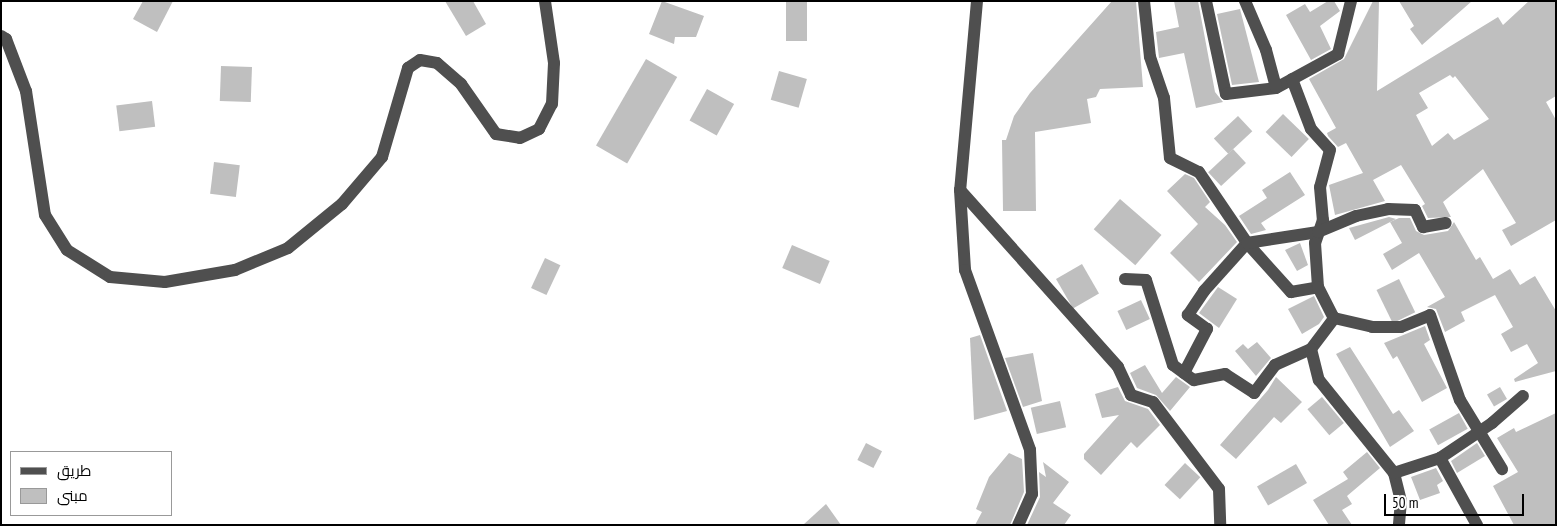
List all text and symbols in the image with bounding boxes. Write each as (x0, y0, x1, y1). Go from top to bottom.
legend (10, 451, 172, 516)
text: طريق (57, 461, 91, 480)
scale bar (1387, 484, 1527, 516)
text: مبنى (57, 486, 88, 505)
text: 50 m (1392, 493, 1418, 512)

